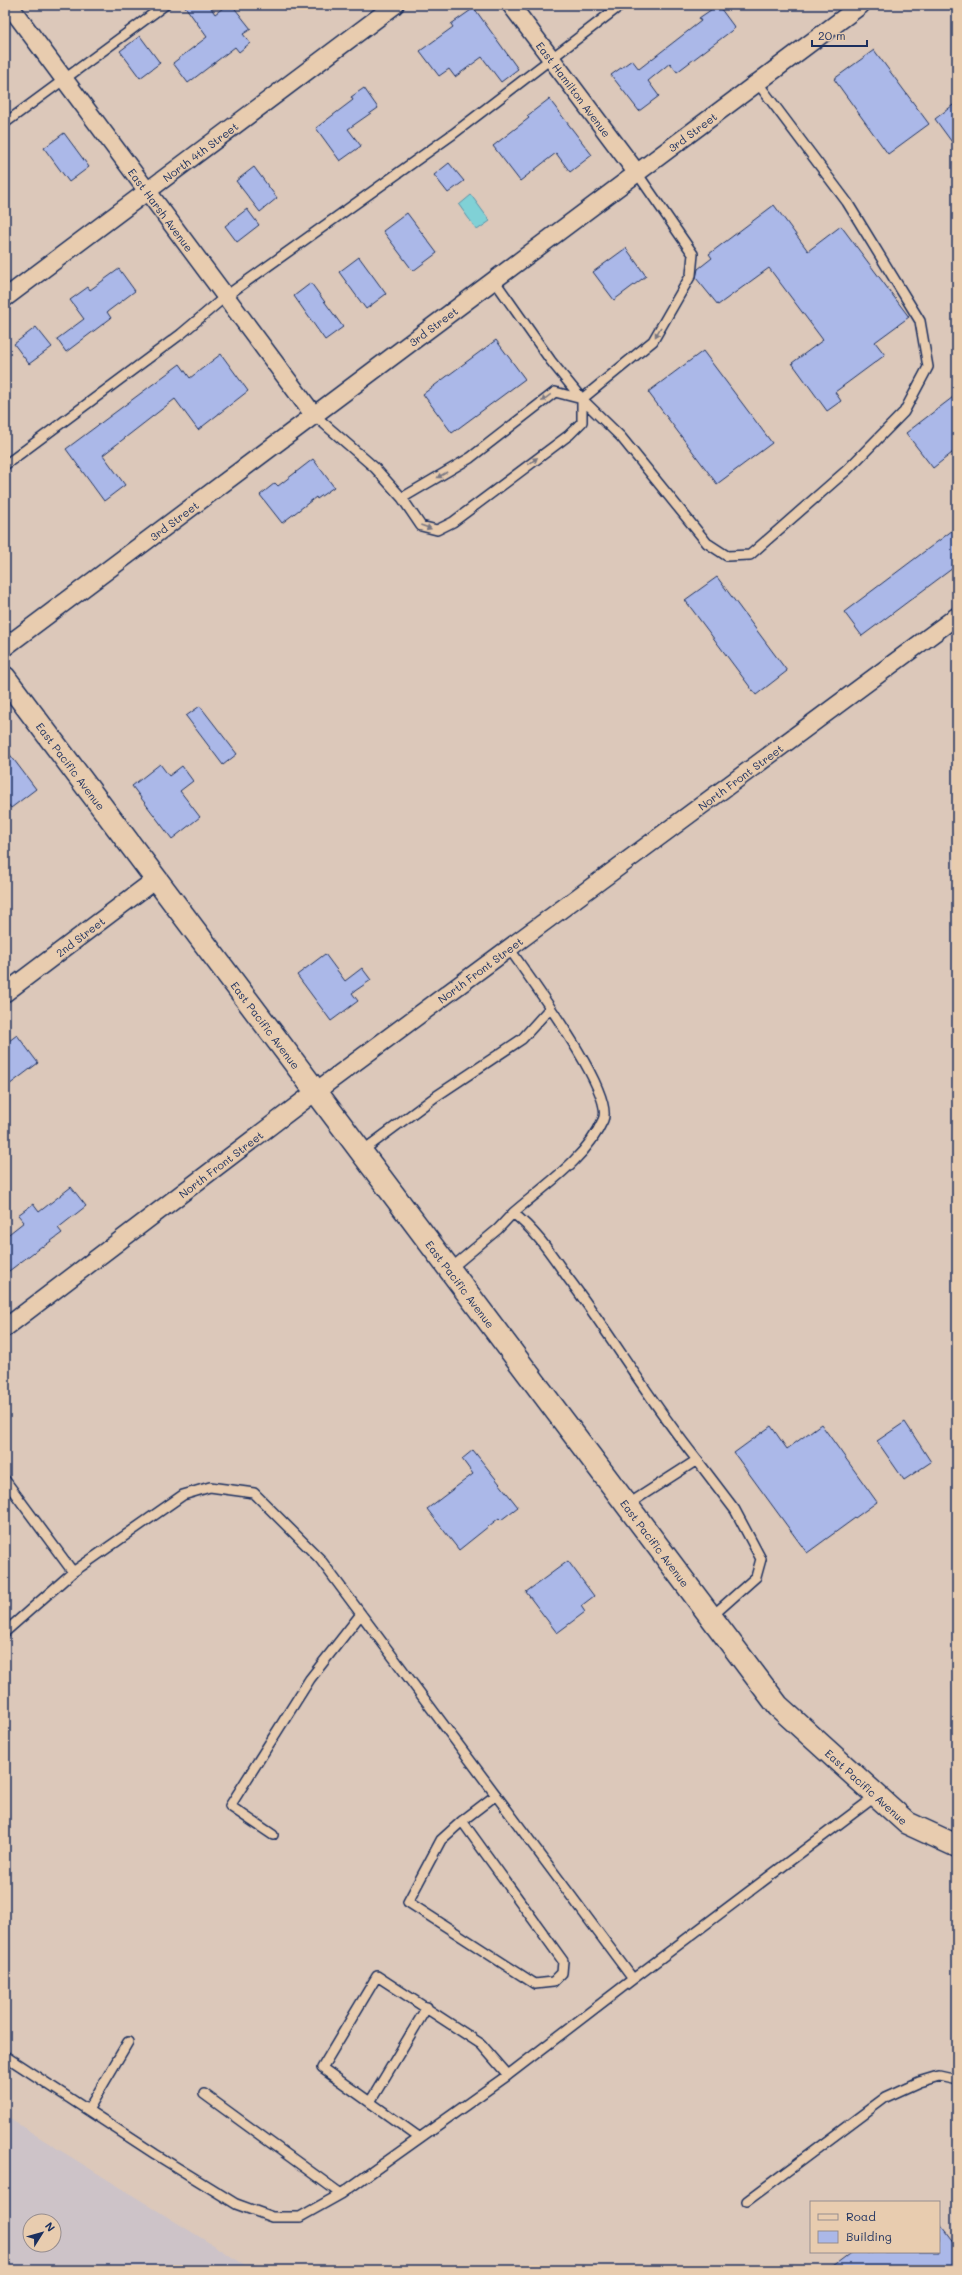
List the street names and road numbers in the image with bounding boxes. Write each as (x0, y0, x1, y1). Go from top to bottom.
street label: East Hamilton Avenue (533, 38, 615, 140)
street label: 3rd Street (665, 108, 720, 155)
street label: North 4th Street (159, 118, 241, 185)
street label: East Harsh Avenue (125, 165, 197, 255)
street label: 3rd Street (405, 303, 461, 349)
street label: 3rd Street (146, 497, 201, 544)
street label: East Pacific Avenue (33, 719, 109, 813)
street label: North Front Street (695, 740, 786, 813)
street label: 2nd Street (52, 913, 108, 960)
street label: North Front Street (434, 933, 526, 1006)
street label: East Pacific Avenue (228, 978, 304, 1072)
street label: North Front Street (175, 1127, 266, 1201)
street label: East Pacific Avenue (423, 1237, 499, 1331)
street label: East Pacific Avenue (617, 1496, 693, 1590)
street label: East Pacific Avenue (822, 1745, 911, 1828)

